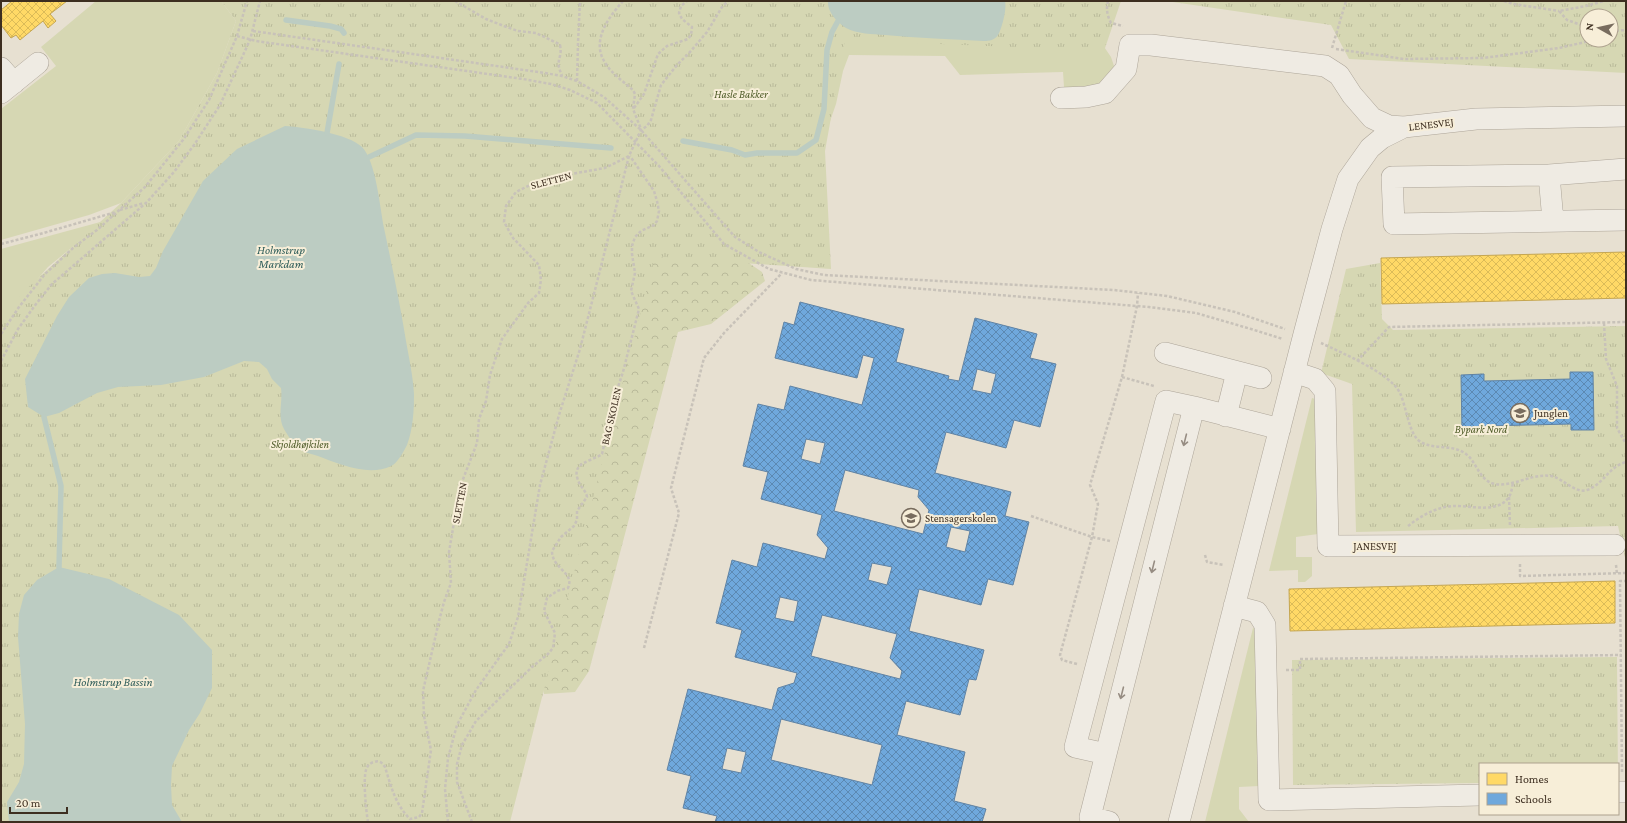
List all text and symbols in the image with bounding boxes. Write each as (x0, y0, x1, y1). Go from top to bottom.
north arrow (1579, 8, 1619, 48)
text: N (1583, 22, 1596, 31)
park label: Hasle Bakker (714, 88, 769, 100)
street label: LENESVEJ (1408, 115, 1454, 134)
street label: SLETTEN (529, 169, 573, 191)
water label: Holmstrup Markdam (257, 243, 305, 271)
street label: BAG SKOLEN (599, 386, 623, 446)
school or university icon: Junglen (1509, 402, 1531, 424)
place label: Junglen (1533, 407, 1568, 420)
park label: Bypark Nord (1455, 423, 1508, 436)
one-way arrow (1181, 434, 1188, 447)
park label: Skjoldhøjkilen (271, 438, 330, 451)
street label: SLETTEN (449, 481, 469, 525)
school or university icon: Stensagerskolen (900, 507, 922, 529)
place label: Stensagerskolen (925, 512, 996, 525)
street label: JANESVEJ (1352, 540, 1397, 553)
one-way arrow (1149, 560, 1157, 573)
water label: Holmstrup Bassin (73, 675, 153, 689)
one-way arrow (1117, 686, 1125, 699)
legend (1479, 763, 1619, 815)
text: Homes (1515, 772, 1549, 786)
scale bar (10, 789, 67, 815)
text: Schools (1515, 792, 1552, 806)
text: 20 m (16, 796, 41, 810)

